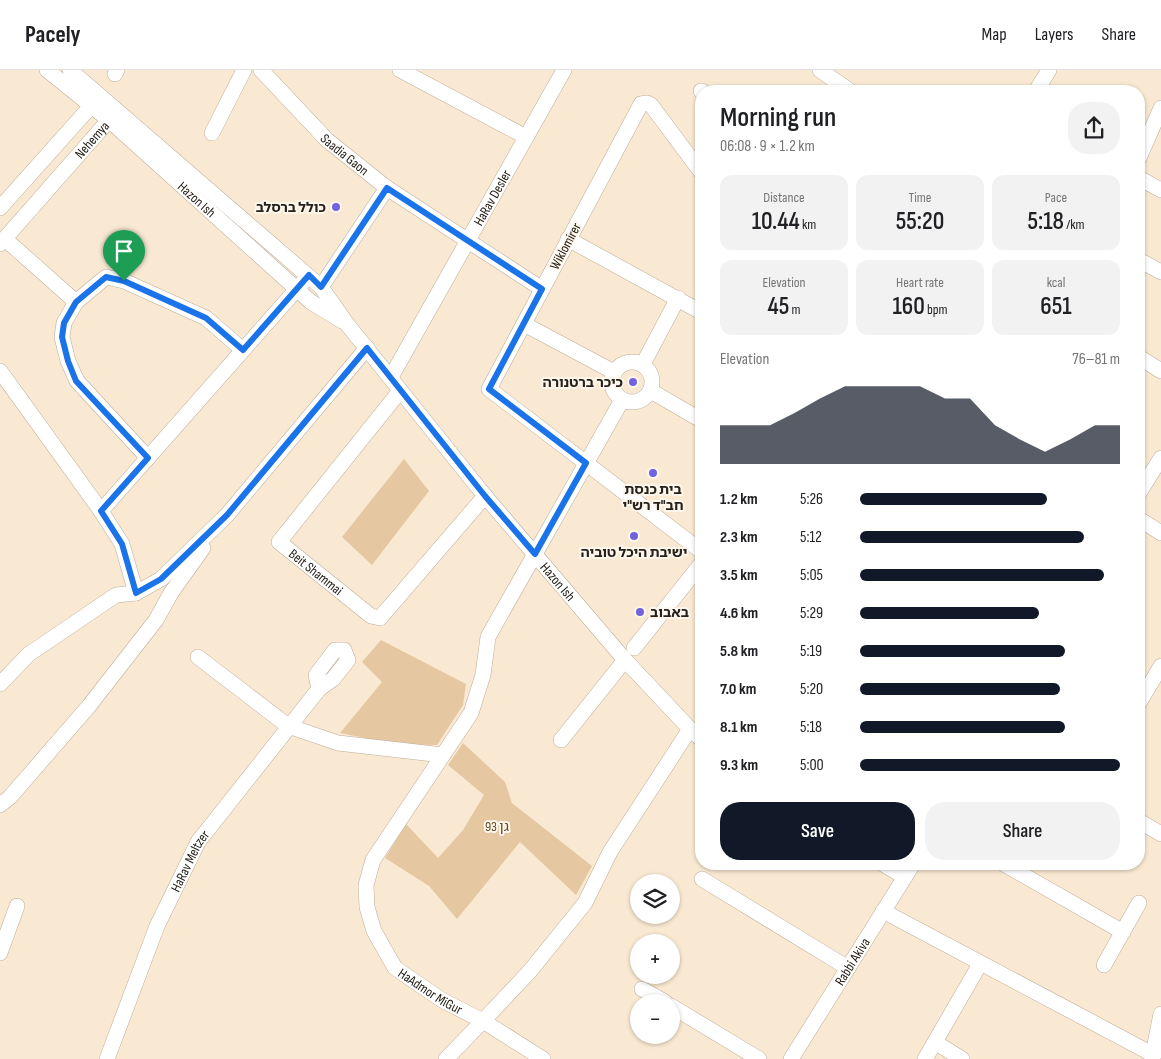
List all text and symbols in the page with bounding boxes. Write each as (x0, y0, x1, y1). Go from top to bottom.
text: Pacely (25, 20, 81, 49)
text: Map (982, 24, 1007, 45)
text: Layers (1035, 24, 1074, 45)
text: Share (1102, 24, 1136, 45)
text: Morning run (720, 101, 836, 134)
button: share (1068, 102, 1120, 154)
street label: Nehemya (71, 118, 113, 162)
street label: Saadia Gaon (317, 130, 372, 179)
text: 06:08 · 9 × 1.2 km (720, 137, 815, 156)
street label: HaRav Desler (470, 167, 515, 229)
street label: Hazon Ish (174, 178, 219, 221)
text: Distance (763, 189, 805, 206)
text: Time (909, 189, 931, 206)
text: Pace (1045, 189, 1067, 206)
place label: כולל ברסלב (256, 199, 326, 216)
marker: כולל ברסלב (330, 201, 342, 213)
text: 10.44 (752, 206, 800, 237)
text: 55:20 (896, 206, 944, 237)
text: 5:18 (1027, 206, 1064, 237)
text: km (800, 216, 816, 233)
text: /km (1064, 216, 1085, 233)
street label: Wiklomirer (546, 220, 585, 273)
pin (103, 230, 145, 281)
icon: arrive (110, 237, 138, 265)
text: Elevation (762, 274, 806, 291)
text: Heart rate (896, 274, 944, 291)
text: kcal (1047, 274, 1065, 291)
text: 45 (768, 291, 789, 322)
text: 160 (892, 291, 925, 322)
text: 651 (1040, 291, 1072, 322)
text: m (789, 301, 801, 318)
text: bpm (925, 301, 948, 318)
text: Elevation (720, 350, 769, 369)
text: 76–81 m (1072, 350, 1120, 369)
place label: כיכר ברטנורה (542, 374, 623, 391)
marker: כיכר ברטנורה (627, 376, 639, 388)
marker: בית כנסת חב"ד רש"י (647, 467, 659, 479)
place label: בית כנסת חב"ד רש"י (623, 481, 684, 514)
text: 1.2 km (720, 490, 758, 509)
text: 5:26 (800, 490, 823, 509)
text: 2.3 km (720, 528, 758, 547)
text: 5:12 (800, 528, 822, 547)
marker: ישיבת היכל טוביה (628, 530, 640, 542)
place label: ישיבת היכל טוביה (581, 544, 687, 561)
street label: Beit Shammai (285, 545, 346, 599)
street label: Hazon Ish (536, 559, 579, 605)
text: 3.5 km (720, 566, 758, 585)
text: 5:05 (800, 566, 823, 585)
place label: באבוב (650, 604, 689, 621)
text: 4.6 km (720, 604, 758, 623)
text: 5:29 (800, 604, 823, 623)
marker: באבוב (634, 606, 646, 618)
text: 5.8 km (720, 642, 758, 661)
text: 5:19 (800, 642, 822, 661)
text: 7.0 km (720, 680, 756, 699)
text: 5:20 (800, 680, 823, 699)
text: 8.1 km (720, 718, 757, 737)
text: 5:18 (800, 718, 822, 737)
text: 9.3 km (720, 756, 758, 775)
text: 5:00 (800, 756, 824, 775)
button: Save (720, 802, 915, 860)
button: Share (925, 802, 1120, 860)
park label: גן 93 (485, 818, 509, 835)
street label: HaRav Meltzer (167, 827, 213, 895)
map controls (630, 874, 680, 1044)
button: layers (630, 874, 680, 924)
button: + (630, 934, 680, 984)
street label: Rabbi Akiva (831, 935, 874, 989)
street label: HaAdmor MiGur (395, 965, 465, 1018)
button: − (630, 994, 680, 1044)

